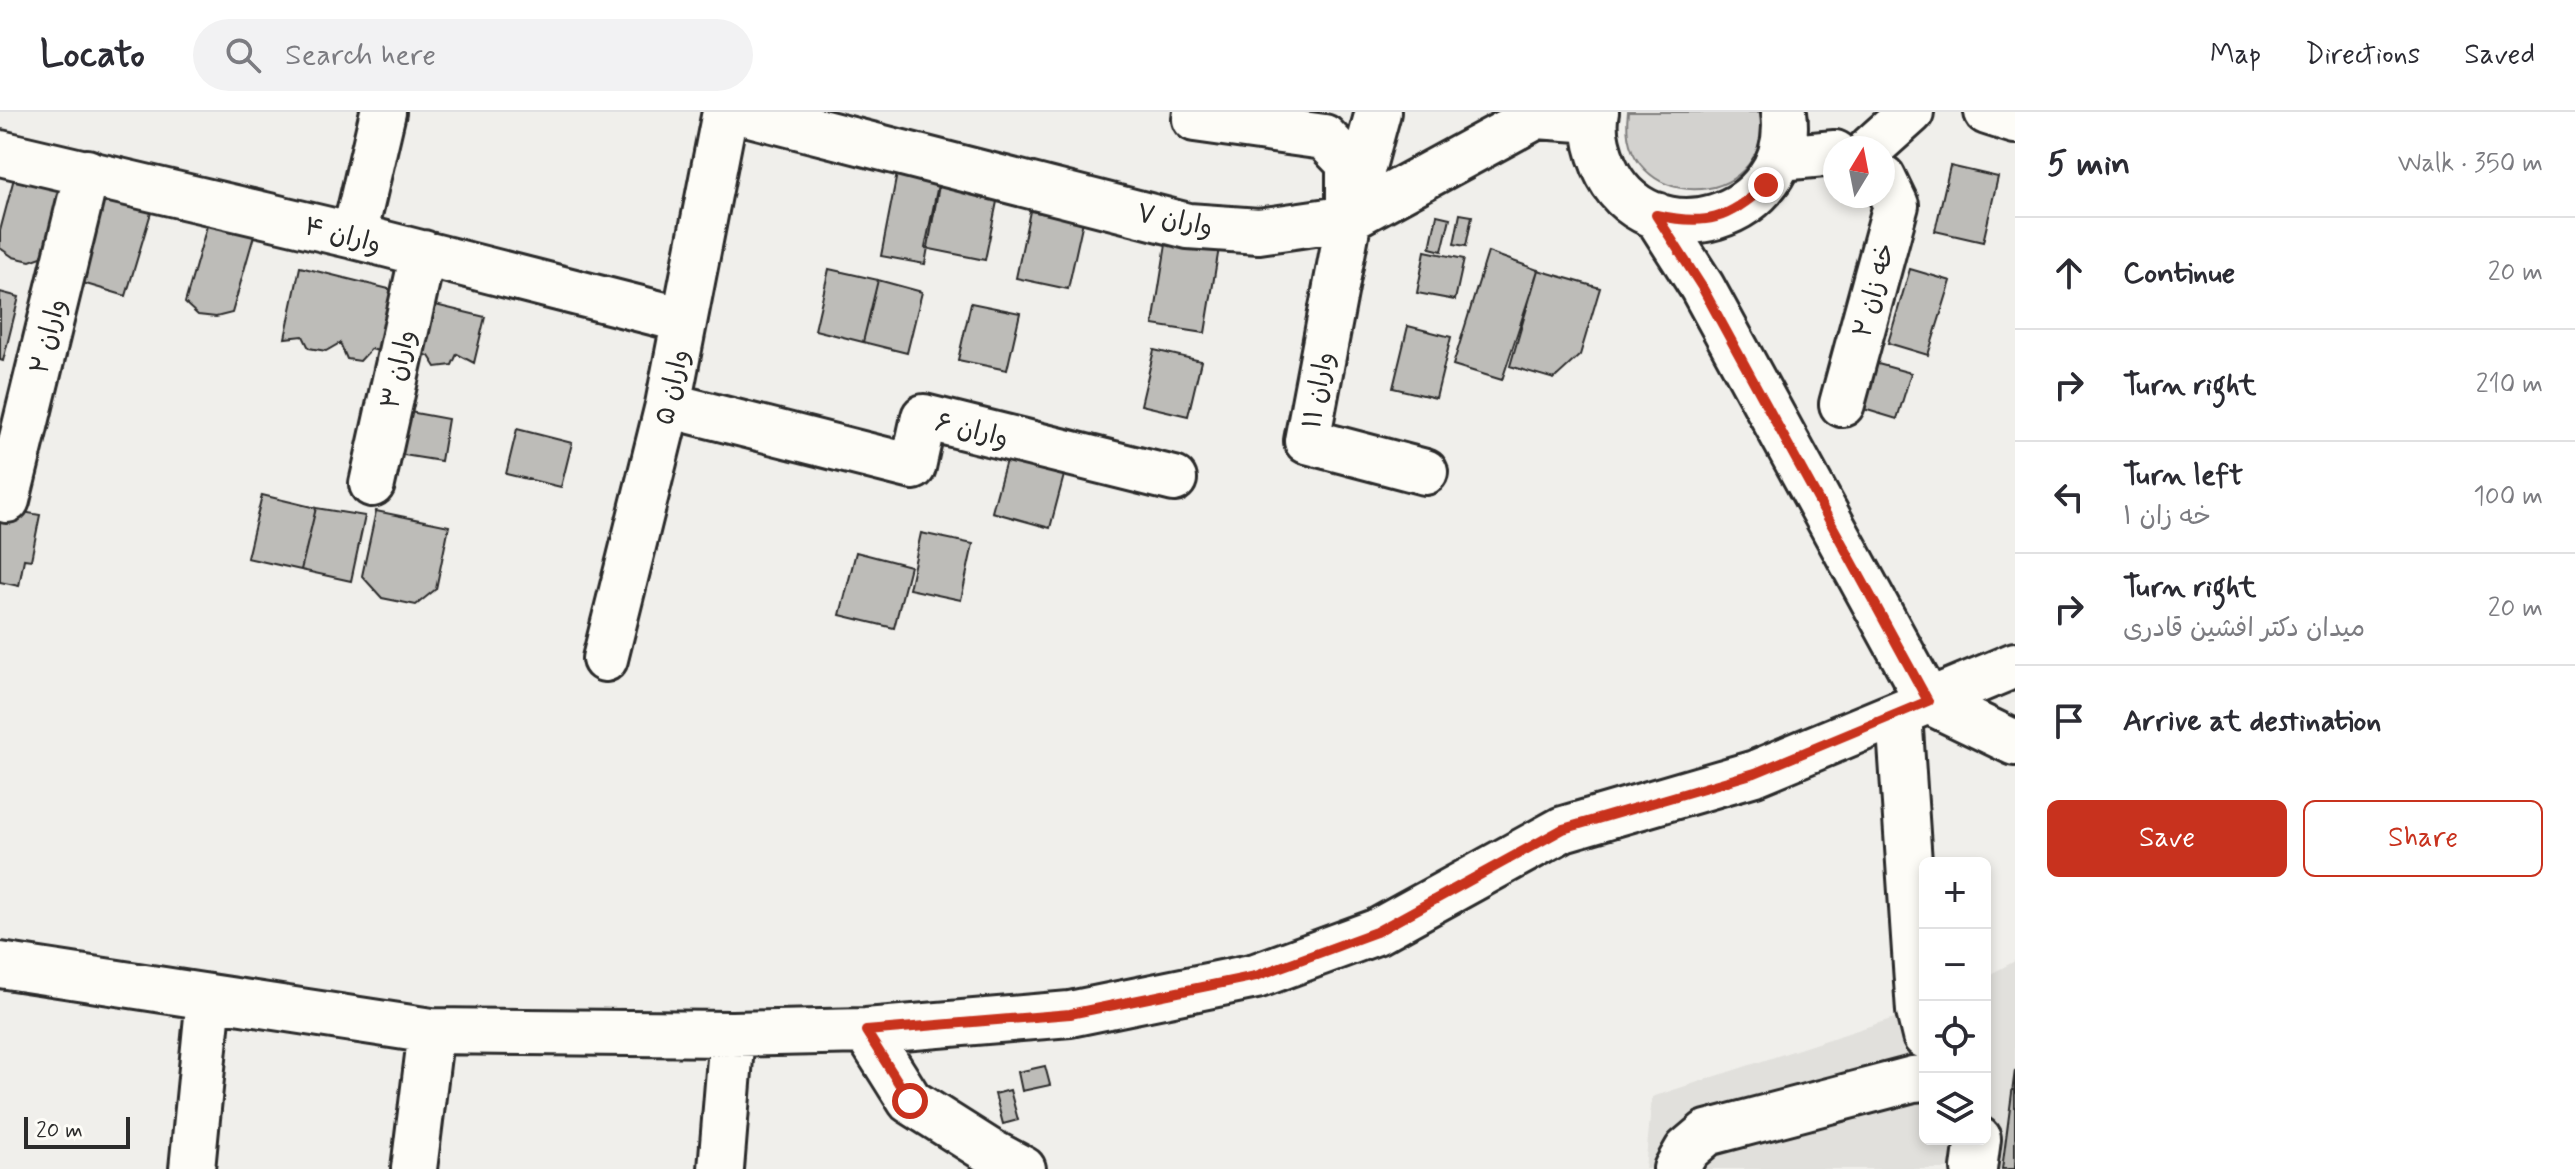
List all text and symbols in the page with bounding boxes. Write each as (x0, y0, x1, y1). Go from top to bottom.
search box (193, 19, 753, 91)
text: Locato (40, 31, 145, 80)
icon: search (221, 33, 265, 77)
text: Search here (285, 36, 436, 75)
text: Map (2210, 37, 2261, 74)
text: Directions (2305, 37, 2420, 74)
text: Saved (2464, 37, 2535, 74)
north arrow (1823, 136, 1895, 208)
text: 5 min (2047, 142, 2130, 187)
text: Walk · 350 m (2398, 147, 2543, 181)
route end (1748, 167, 1784, 203)
street label: واران ۷ (1134, 197, 1216, 245)
street label: واران ۴ (300, 210, 385, 262)
street label: خه زان ۲ (1846, 240, 1904, 341)
icon: ahead (2047, 251, 2091, 295)
text: Continue (2123, 254, 2235, 293)
text: 20 m (2488, 256, 2543, 290)
street label: واران ۲ (23, 295, 75, 378)
street label: واران ۳ (374, 327, 424, 412)
street label: واران ۵ (648, 346, 698, 428)
street label: واران ۱۱ (1295, 349, 1342, 431)
icon: right (2047, 363, 2091, 407)
text: Turn right (2123, 366, 2256, 405)
text: 210 m (2476, 368, 2543, 402)
street label: واران ۶ (931, 406, 1012, 456)
text: Turn left (2123, 456, 2243, 495)
icon: left (2047, 475, 2091, 519)
text: 100 m (2473, 480, 2543, 514)
text: خه زان ۱ (2123, 500, 2211, 534)
text: Turn right (2123, 568, 2256, 607)
icon: right (2047, 587, 2091, 631)
text: 20 m (2488, 592, 2543, 626)
text: میدان دکتر افشین قادری (2123, 612, 2365, 646)
icon: arrive (2047, 699, 2091, 743)
text: Arrive at destination (2123, 702, 2381, 741)
button: Save (2047, 800, 2287, 877)
button: Share (2303, 800, 2543, 877)
map controls (1919, 857, 1991, 1145)
button: + (1919, 857, 1991, 929)
button: − (1919, 929, 1991, 1001)
button: locate (1919, 1001, 1991, 1073)
button: layers (1919, 1073, 1991, 1145)
route start (892, 1083, 928, 1119)
scale bar (24, 1113, 130, 1149)
text: 20 m (36, 1117, 83, 1145)

